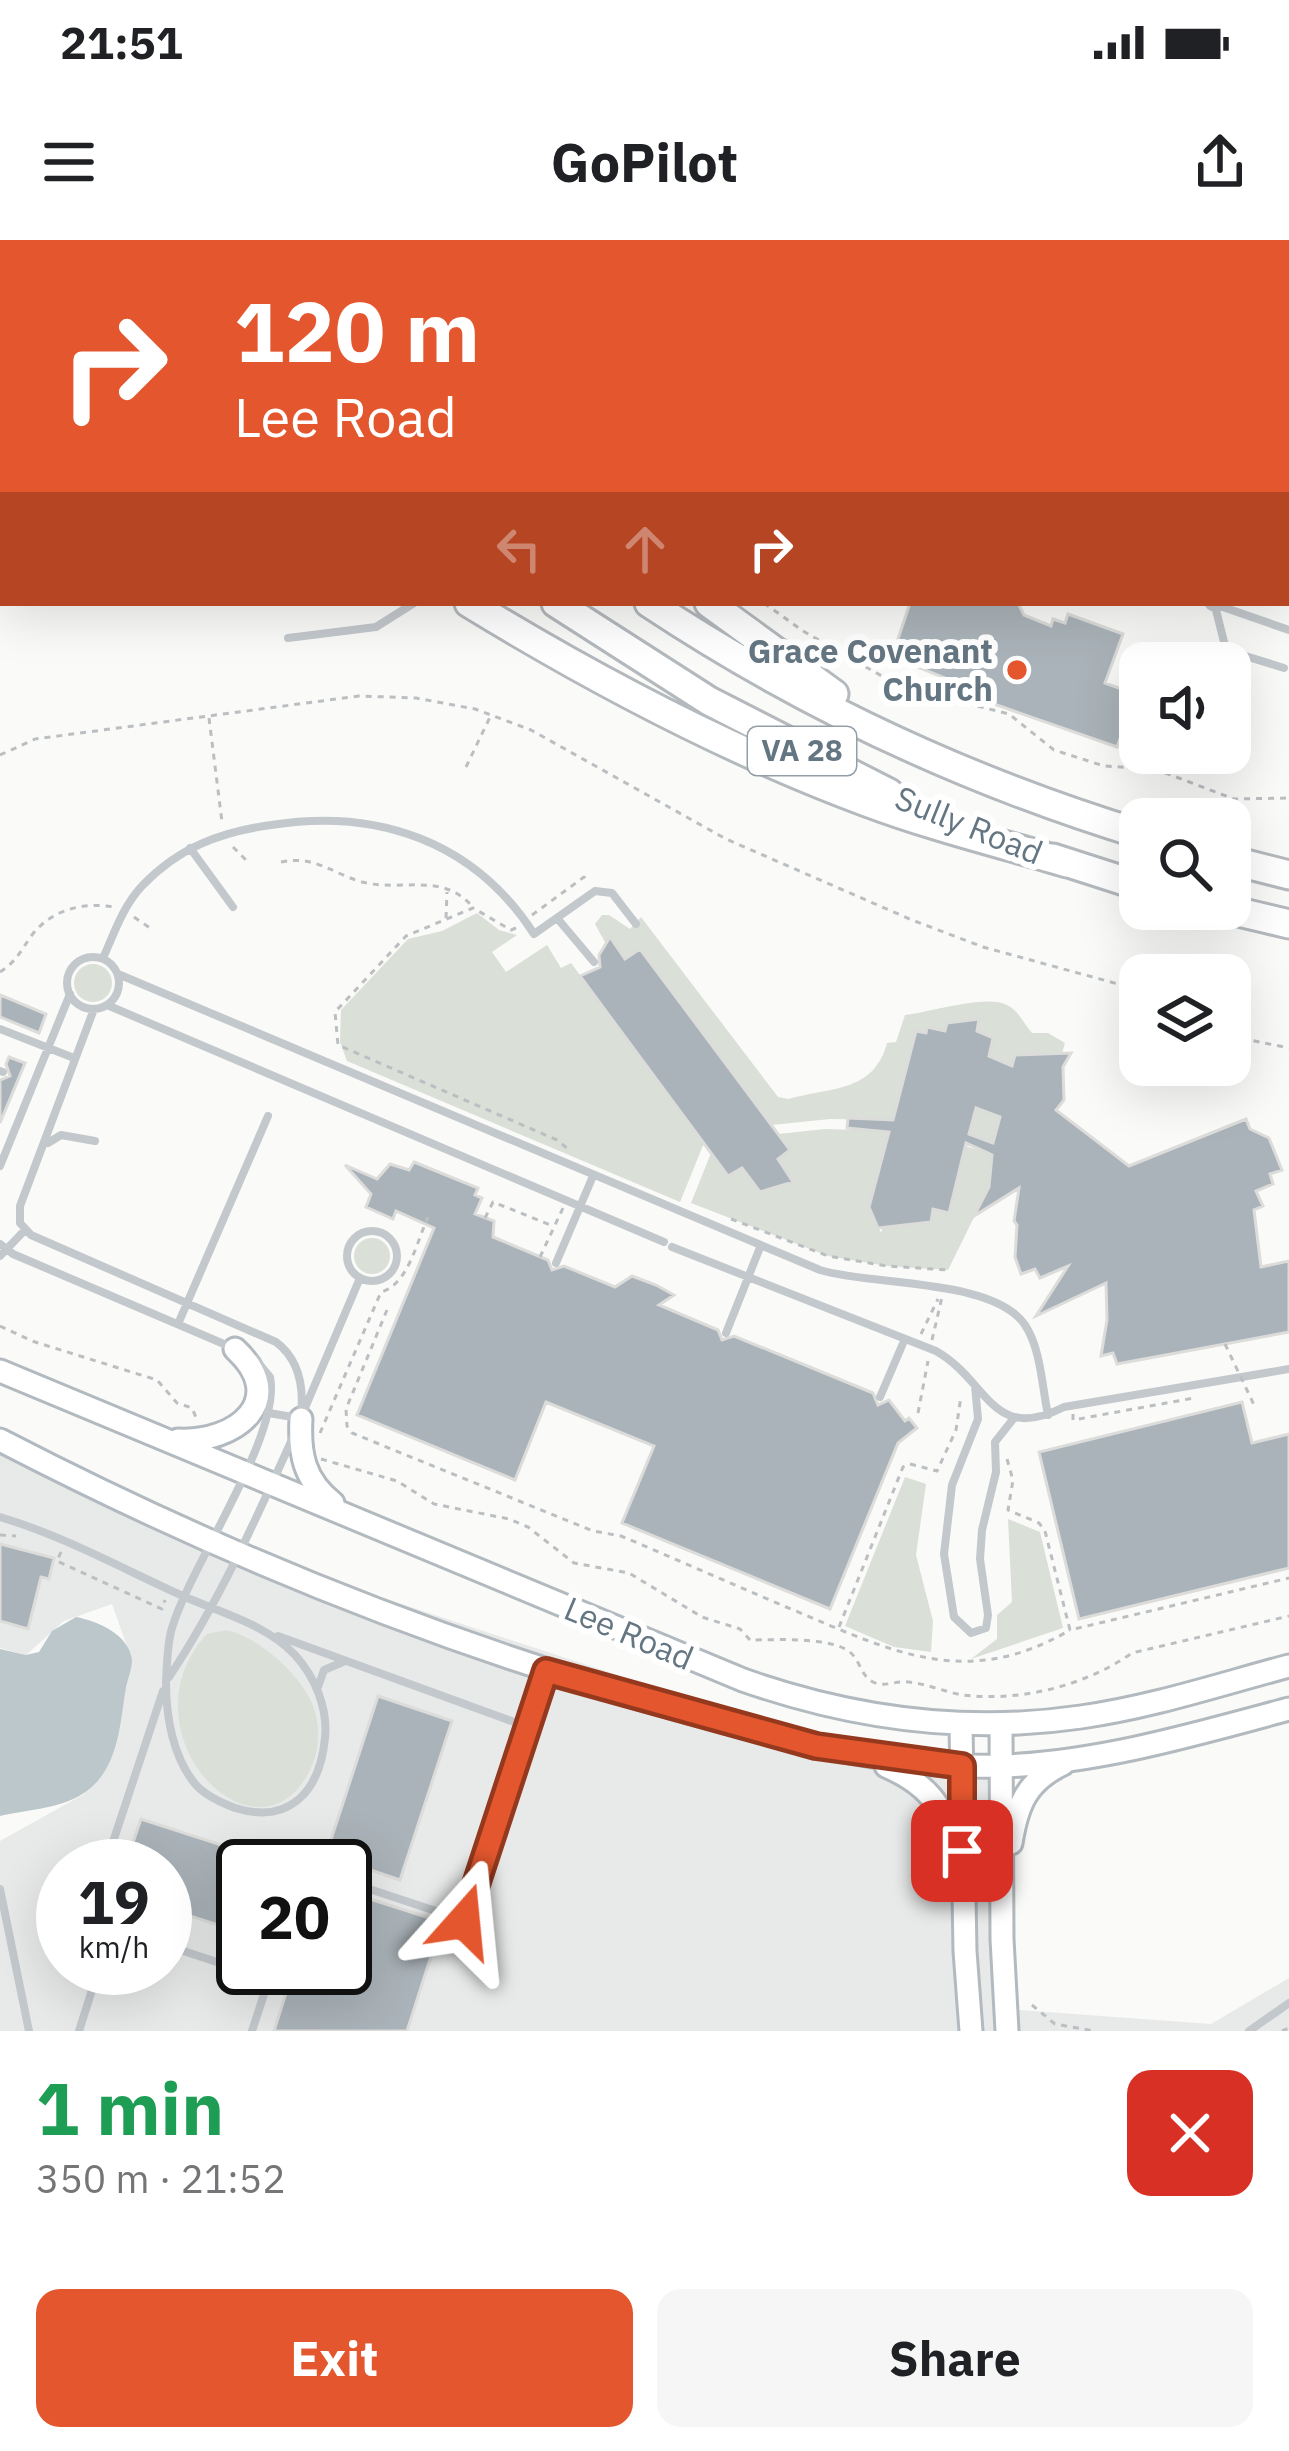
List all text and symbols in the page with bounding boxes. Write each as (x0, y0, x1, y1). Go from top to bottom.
text: 21:51 (60, 13, 183, 71)
text: GoPilot (551, 127, 738, 197)
icon: menu (36, 129, 102, 195)
icon: share (1187, 129, 1253, 195)
text: 120 m (234, 276, 480, 385)
icon: right (36, 288, 192, 444)
text: Lee Road (234, 382, 457, 452)
icon: left (486, 516, 552, 582)
icon: ahead (612, 516, 678, 582)
icon: right (738, 516, 804, 582)
place label: Grace Covenant Church (748, 629, 993, 710)
map controls (1119, 642, 1251, 1086)
button: sound (1119, 642, 1251, 774)
marker: Grace Covenant Church (1004, 657, 1030, 683)
road number: VA 28 (748, 727, 856, 775)
street label: Sully Road (889, 775, 1049, 874)
button: search (1119, 798, 1251, 930)
button: layers (1119, 954, 1251, 1086)
street label: Lee Road (558, 1586, 700, 1679)
pin (911, 1800, 1013, 1902)
icon: arrive (929, 1818, 995, 1884)
speed limit sign: 20 (216, 1839, 372, 1995)
position arrow (401, 1858, 527, 1984)
text: 19 (78, 1862, 150, 1941)
text: km/h (79, 1927, 149, 1966)
text: 1 min (36, 2061, 224, 2155)
button: close (1127, 2070, 1253, 2196)
text: 350 m · 21:52 (36, 2153, 286, 2204)
button: Exit (36, 2289, 633, 2427)
button: Share (657, 2289, 1253, 2427)

